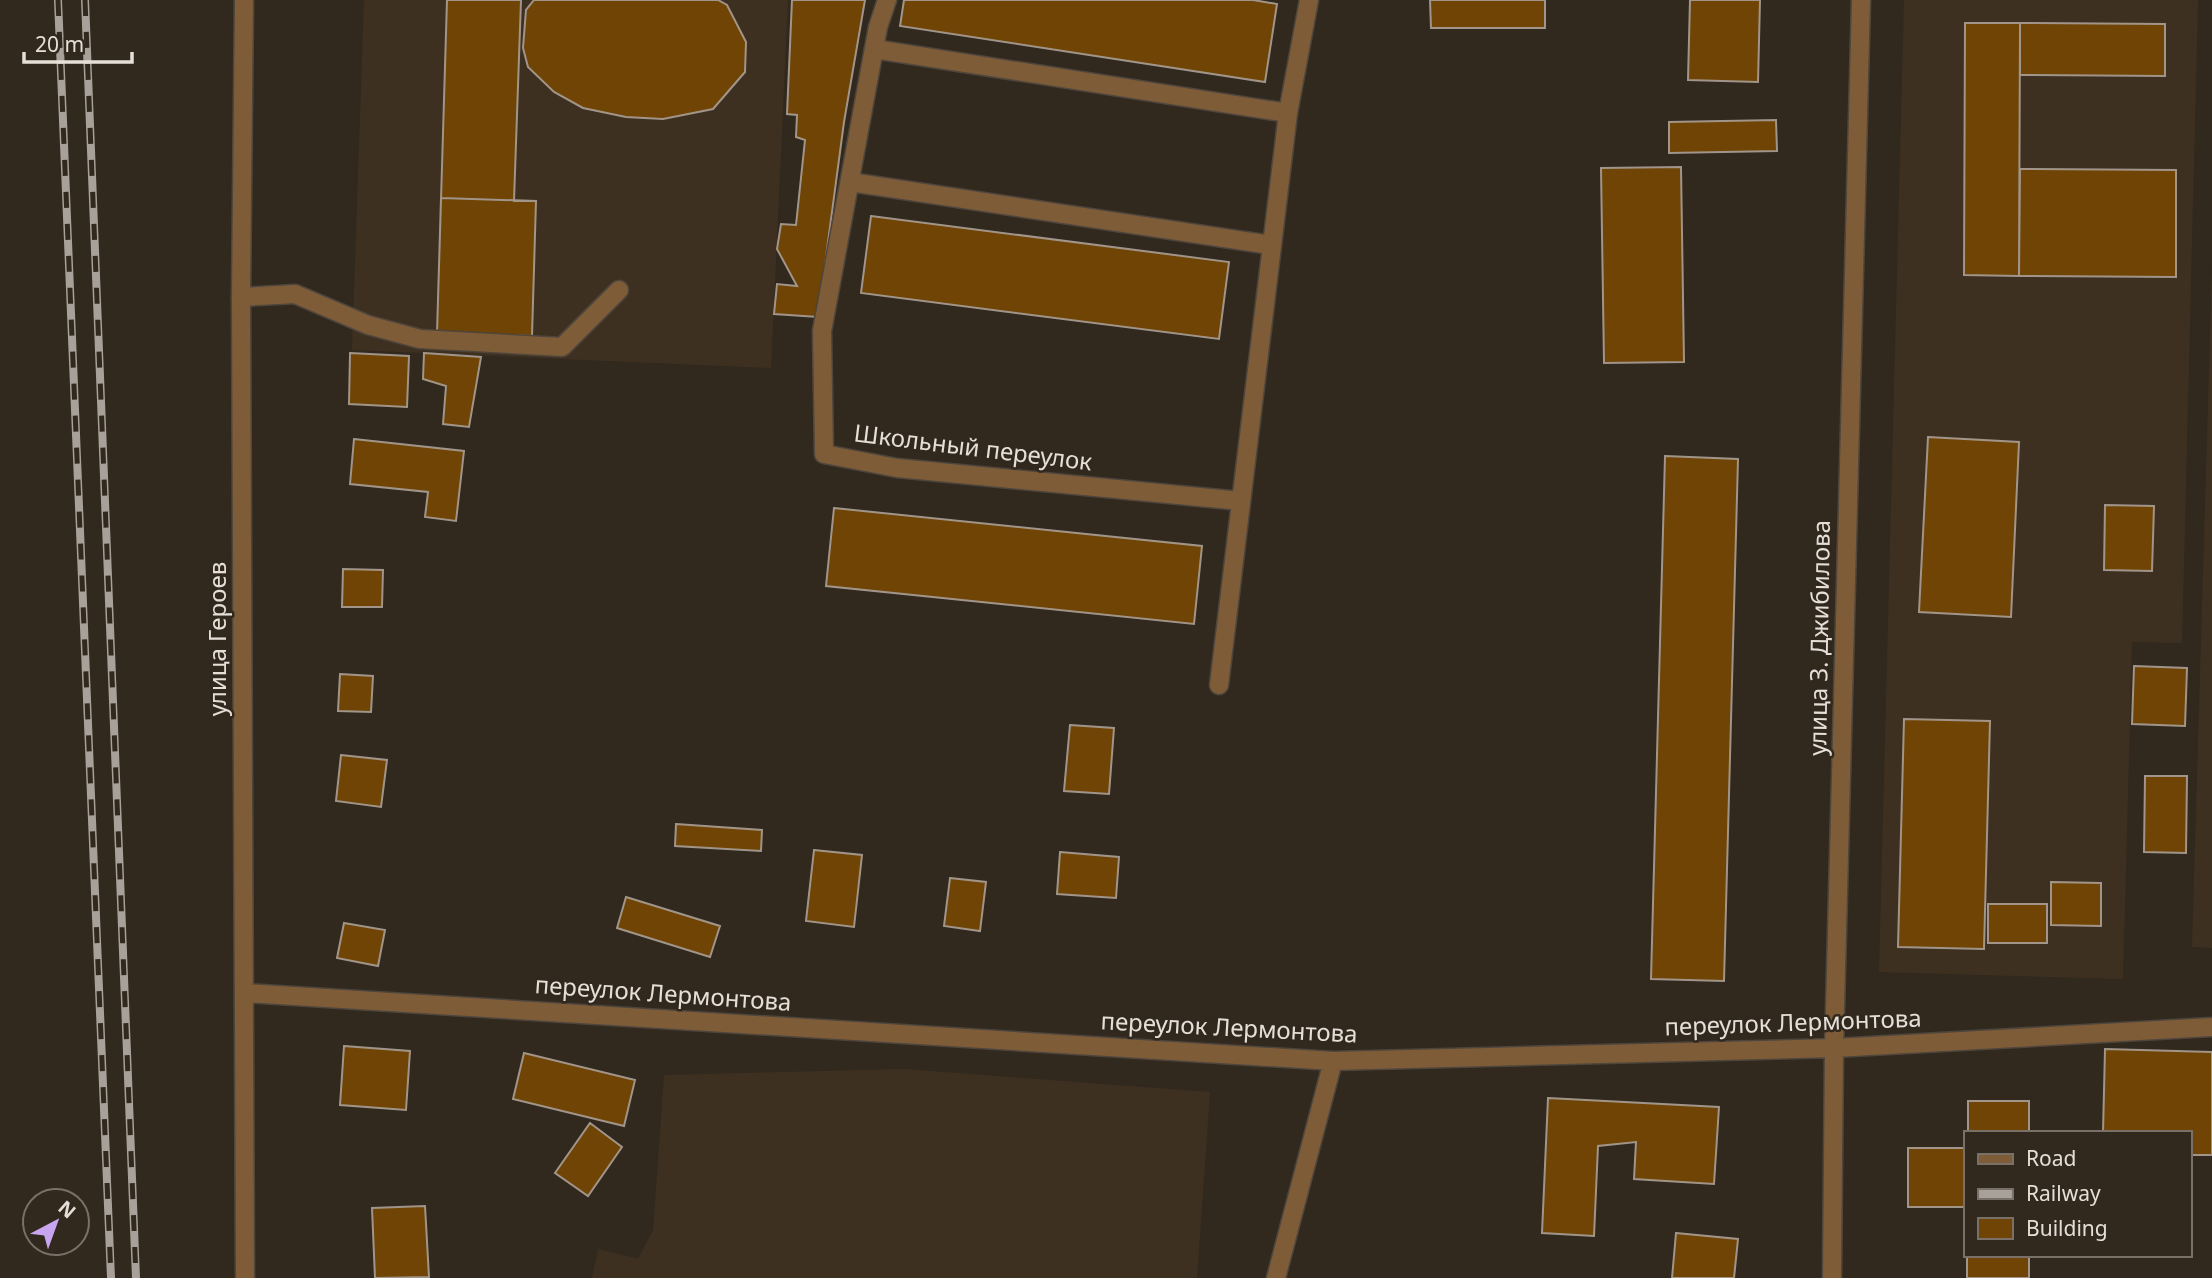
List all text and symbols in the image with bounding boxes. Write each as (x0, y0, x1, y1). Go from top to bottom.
scale bar (24, 21, 133, 65)
text: 20 m (35, 30, 84, 58)
street label: Школьный переулок (852, 416, 1094, 478)
street label: улица З. Джибилова (1800, 520, 1837, 756)
street label: улица Героев (200, 562, 233, 716)
street label: переулок Лермонтова (534, 967, 793, 1018)
street label: переулок Лермонтова (1664, 1001, 1922, 1042)
street label: переулок Лермонтова (1100, 1003, 1358, 1050)
legend (1964, 1131, 2191, 1257)
text: Road (2026, 1144, 2076, 1172)
text: Railway (2026, 1179, 2101, 1207)
north arrow (21, 1187, 91, 1257)
text: N (53, 1194, 82, 1224)
text: Building (2026, 1214, 2108, 1242)

